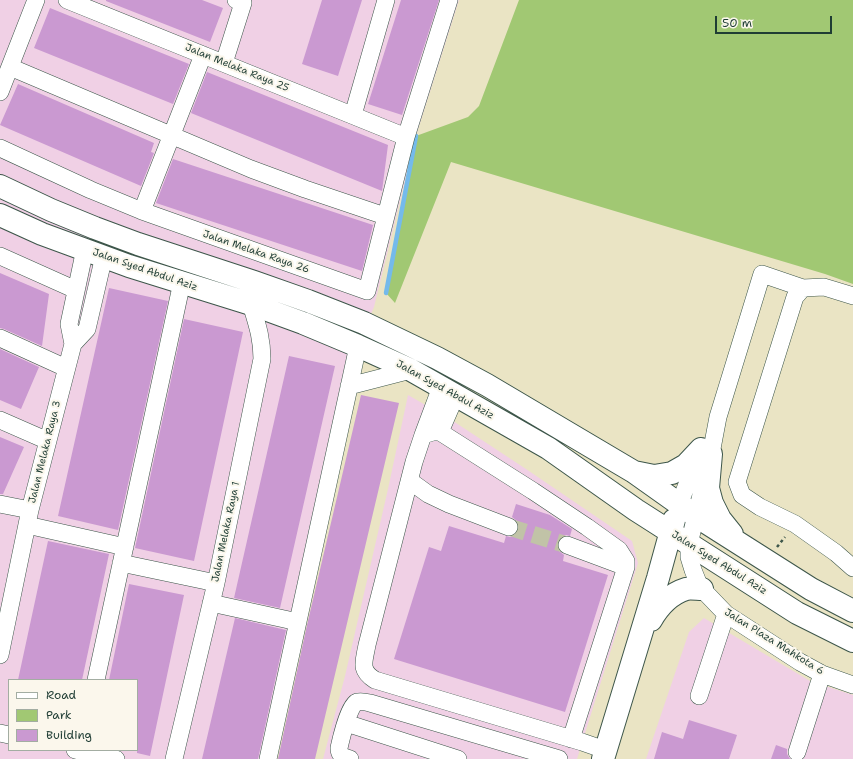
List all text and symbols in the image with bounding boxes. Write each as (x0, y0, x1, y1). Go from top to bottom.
scale bar (717, 8, 834, 34)
text: 50 m (722, 15, 752, 31)
street label: Jalan Melaka Raya 25 (183, 42, 291, 94)
street label: Jalan Melaka Raya 26 (201, 228, 311, 276)
street label: Jalan Syed Abdul Aziz (91, 246, 199, 294)
street label: Jalan Syed Abdul Aziz (394, 358, 496, 422)
street label: Jalan Melaka Raya 3 (26, 399, 64, 505)
street label: Jalan Melaka Raya 1 (209, 481, 243, 583)
street label: Jalan Syed Abdul Aziz (669, 529, 769, 597)
street label: Jalan Plaza Mahkota 6 (722, 606, 826, 678)
legend (8, 679, 138, 751)
text: Road (46, 687, 76, 703)
text: Park (46, 707, 72, 723)
text: Building (46, 727, 92, 743)

